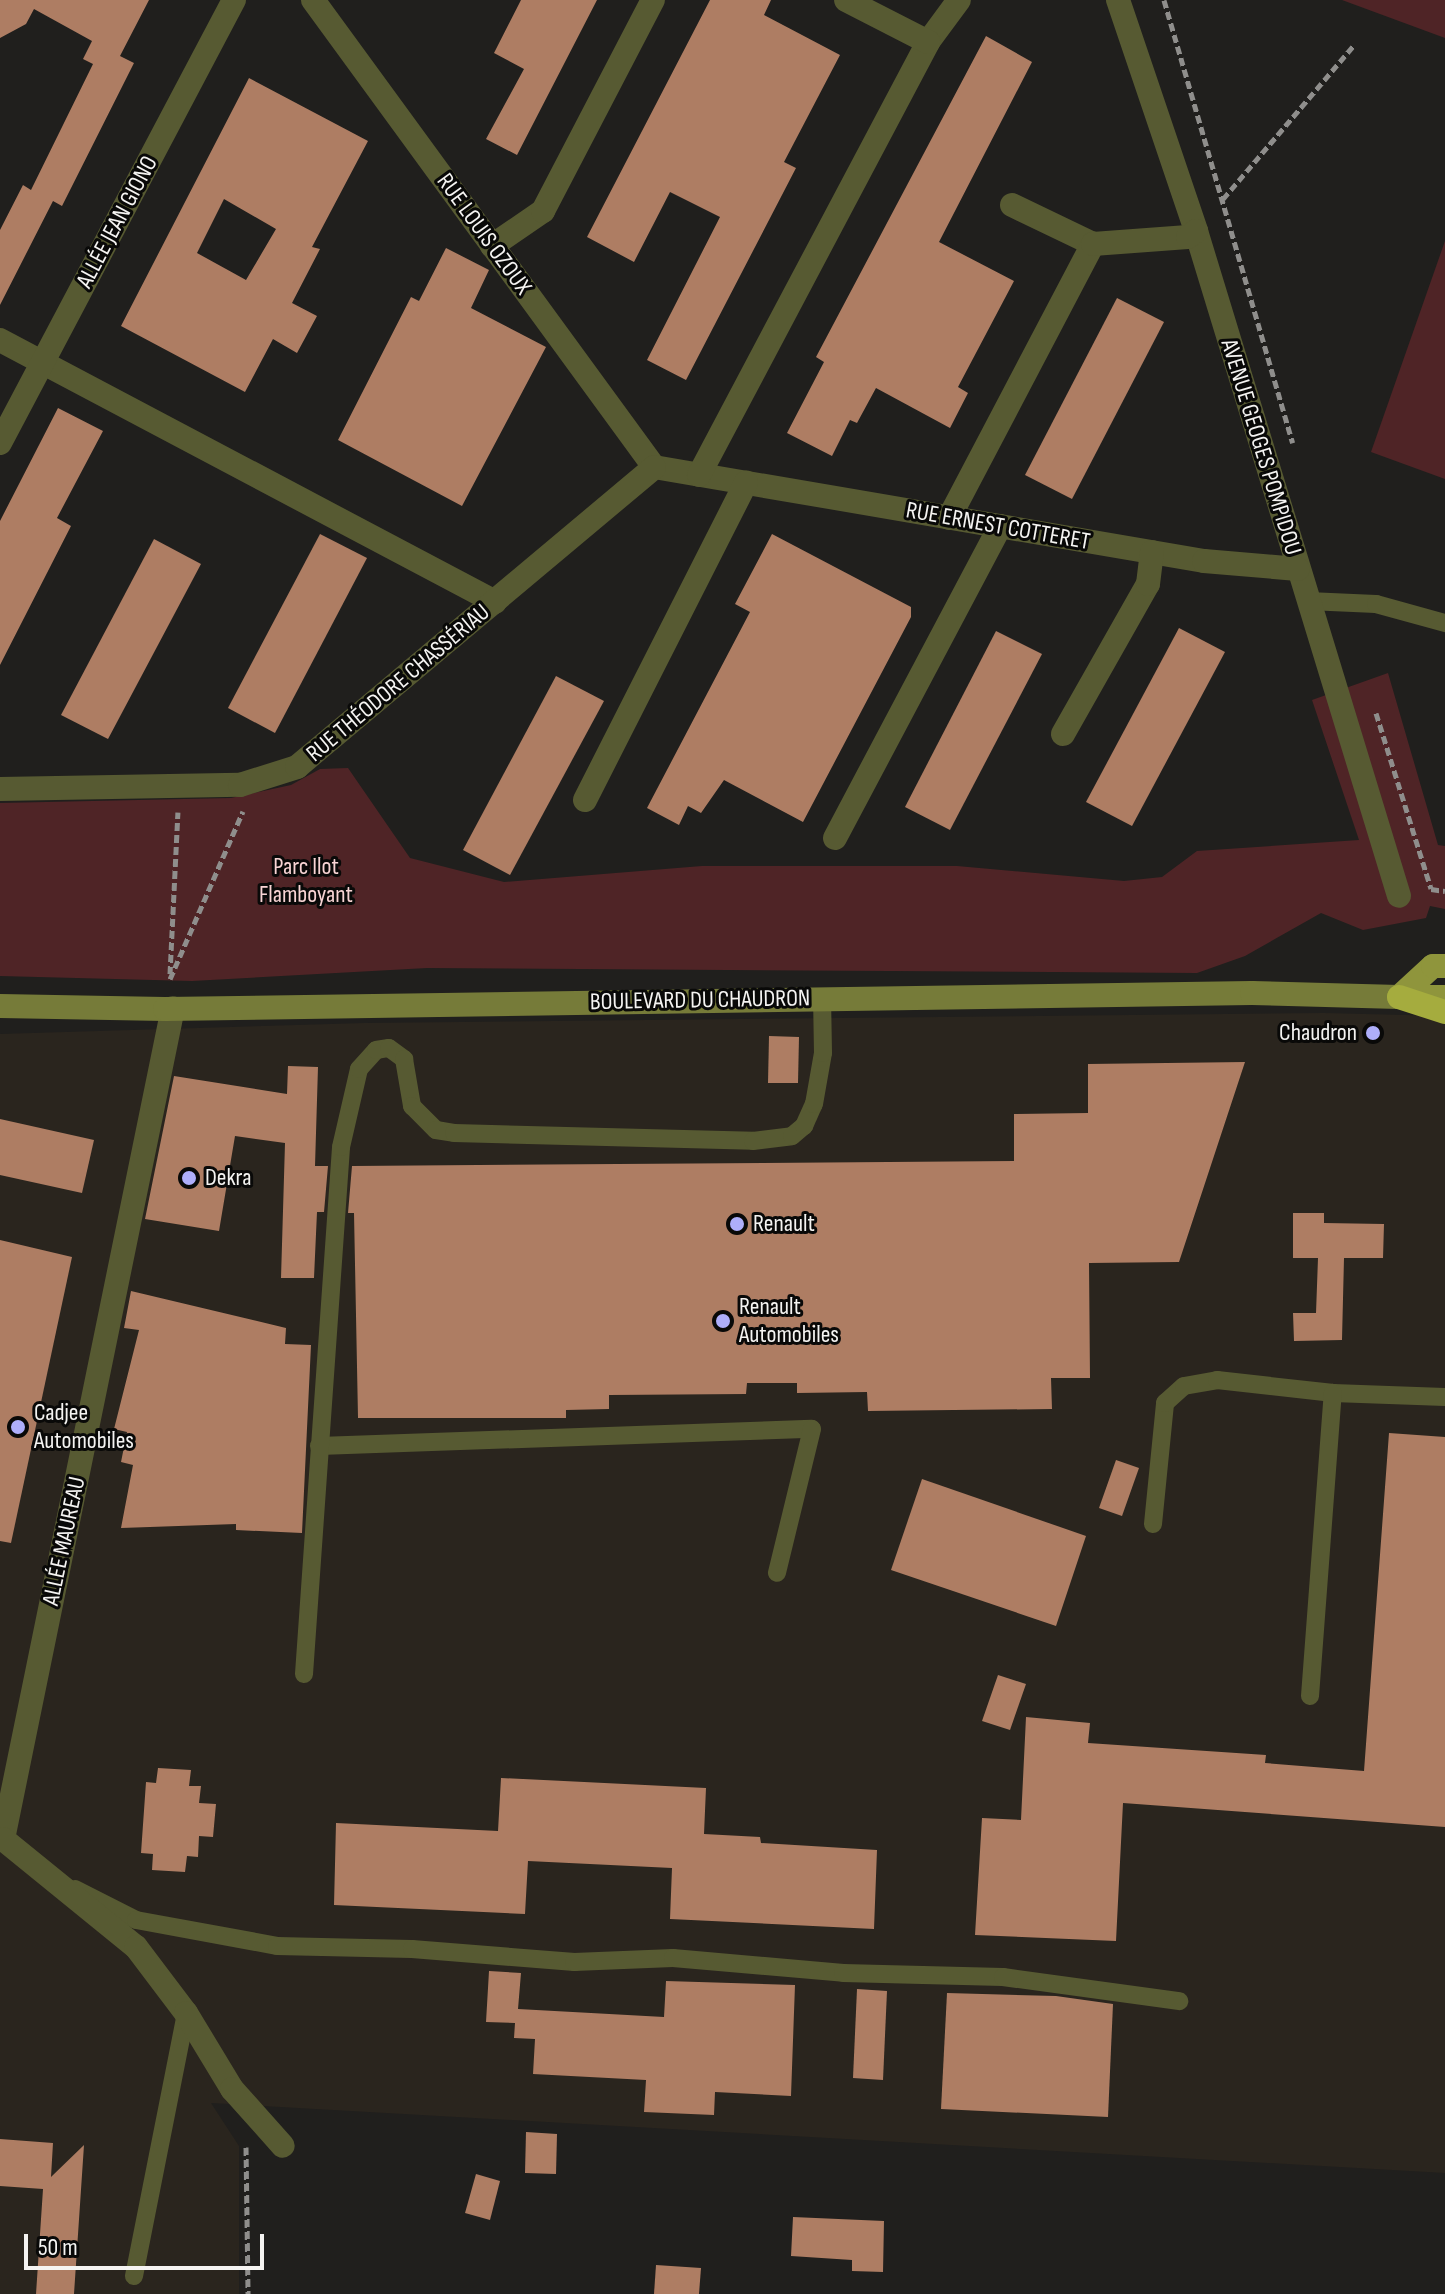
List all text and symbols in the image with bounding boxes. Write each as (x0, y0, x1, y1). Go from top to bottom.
street label: ALLÉE JEAN GIONO (70, 151, 164, 293)
street label: RUE LOUIS OZOUX (430, 168, 538, 300)
street label: AVENUE GEOGES POMPIDOU (1214, 336, 1308, 558)
street label: RUE ERNEST COTTERET (904, 496, 1092, 556)
street label: RUE THÉODORE CHASSÉRIAU (301, 598, 495, 768)
park label: Parc Ilot Flamboyant (259, 853, 353, 909)
street label: BOULEVARD DU CHAUDRON (590, 984, 810, 1016)
place label: Chaudron (1279, 1019, 1357, 1047)
marker: Chaudron (1364, 1024, 1382, 1042)
place label: Dekra (205, 1164, 251, 1192)
marker: Dekra (180, 1169, 198, 1187)
place label: Renault (753, 1210, 815, 1238)
marker: Renault (728, 1215, 746, 1233)
place label: Renault Automobiles (739, 1293, 839, 1349)
marker: Renault Automobiles (714, 1312, 732, 1330)
place label: Cadjee Automobiles (34, 1399, 134, 1455)
marker: Cadjee Automobiles (9, 1418, 27, 1436)
street label: ALLÉE MAUREAU (36, 1474, 92, 1608)
scale bar (28, 2218, 268, 2268)
text: 50 m (38, 2233, 78, 2262)

